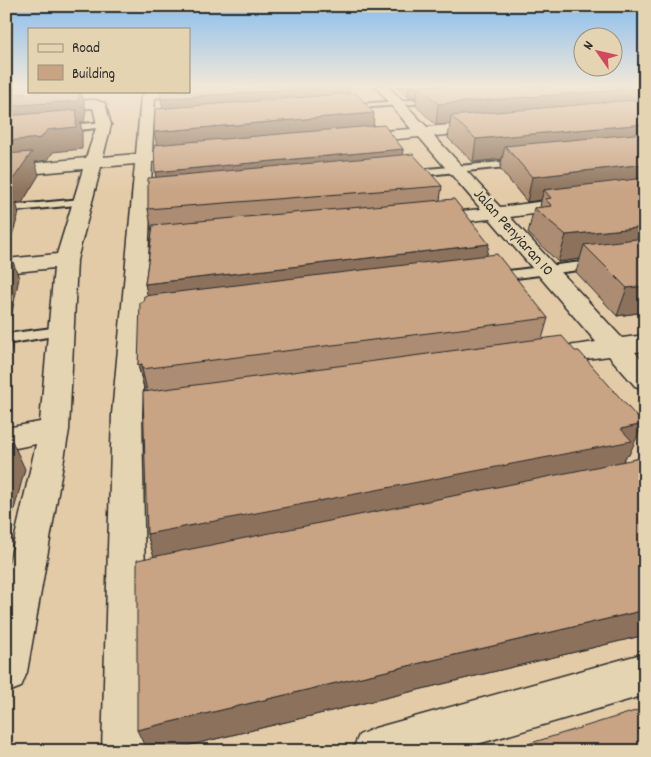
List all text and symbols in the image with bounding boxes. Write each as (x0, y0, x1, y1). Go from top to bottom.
legend (28, 28, 190, 92)
north arrow (574, 28, 624, 78)
text: N (579, 37, 599, 54)
text: Road (72, 38, 100, 60)
text: Building (72, 64, 115, 86)
street label: Jalan Penyiaran 10 (467, 184, 559, 282)

